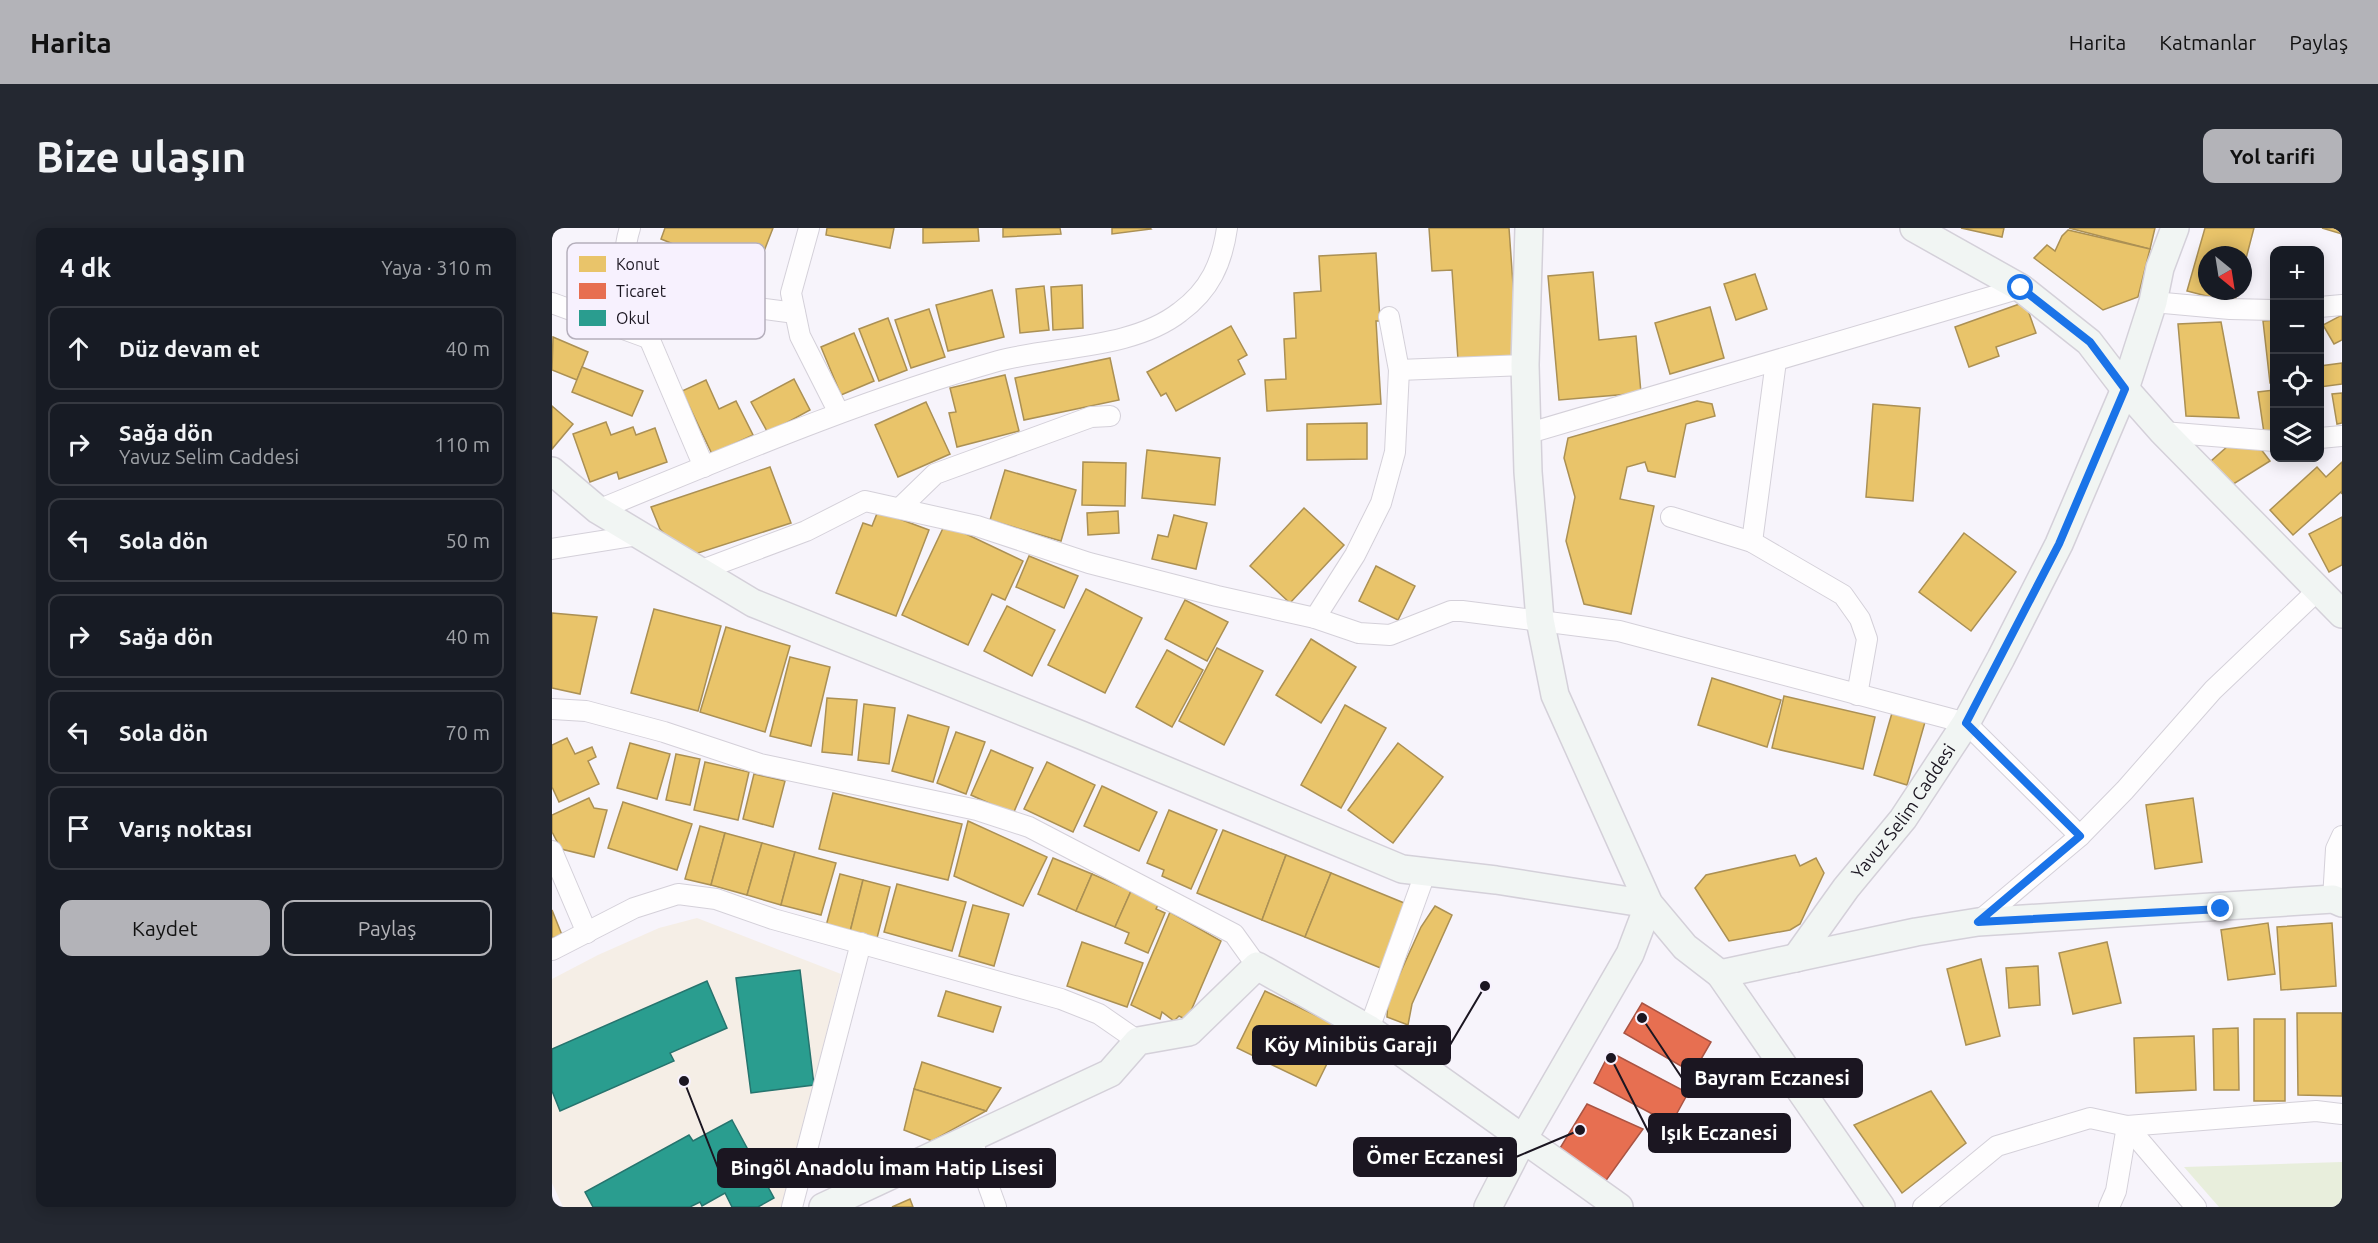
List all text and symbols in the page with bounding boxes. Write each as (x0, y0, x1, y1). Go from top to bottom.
text: Harita (30, 27, 112, 58)
text: Harita (2069, 30, 2126, 54)
text: Katmanlar (2159, 30, 2256, 54)
text: Paylaş (2289, 30, 2348, 54)
button: Yol tarifi (2203, 129, 2342, 183)
text: Bize ulaşın (36, 133, 246, 180)
legend (567, 243, 765, 339)
north arrow (2198, 246, 2252, 300)
map controls (2270, 246, 2324, 462)
button: + (2270, 246, 2324, 300)
text: 4 dk (60, 253, 111, 282)
text: Konut (616, 255, 660, 273)
text: Yaya · 310 m (381, 256, 492, 279)
route start (2007, 274, 2033, 300)
text: Ticaret (616, 282, 667, 300)
button: − (2270, 300, 2324, 354)
text: Okul (616, 309, 650, 327)
icon: ahead (62, 332, 95, 365)
text: Düz devam et (119, 336, 260, 361)
text: 40 m (446, 337, 490, 360)
button: locate (2270, 354, 2324, 408)
button: layers (2270, 408, 2324, 462)
text: Sağa dön (119, 420, 213, 445)
icon: right (62, 428, 95, 461)
text: 110 m (434, 433, 490, 456)
text: Yavuz Selim Caddesi (119, 445, 299, 468)
icon: left (62, 524, 95, 557)
text: Sola dön (119, 528, 208, 553)
text: 50 m (446, 529, 490, 552)
icon: right (62, 620, 95, 653)
text: Sağa dön (119, 624, 213, 649)
text: 40 m (446, 625, 490, 648)
icon: left (62, 716, 95, 749)
text: Sola dön (119, 720, 208, 745)
text: 70 m (446, 721, 490, 744)
street label: Yavuz Selim Caddesi (1847, 740, 1959, 882)
icon: arrive (62, 812, 95, 845)
text: Varış noktası (119, 816, 252, 841)
route end (2207, 895, 2233, 921)
button: Kaydet (60, 900, 270, 956)
button: Paylaş (282, 900, 492, 956)
callout: Köy Minibüs Garajı (1253, 1026, 1450, 1064)
text: Köy Minibüs Garajı (1264, 1033, 1438, 1056)
callout: Bayram Eczanesi (1682, 1059, 1862, 1097)
text: Bayram Eczanesi (1694, 1066, 1850, 1089)
callout: Işık Eczanesi (1649, 1114, 1790, 1152)
text: Işık Eczanesi (1660, 1121, 1778, 1144)
callout: Ömer Eczanesi (1354, 1138, 1516, 1176)
text: Ömer Eczanesi (1366, 1145, 1504, 1168)
callout: Bingöl Anadolu İmam Hatip Lisesi (718, 1149, 1055, 1187)
text: Bingöl Anadolu İmam Hatip Lisesi (730, 1156, 1044, 1179)

